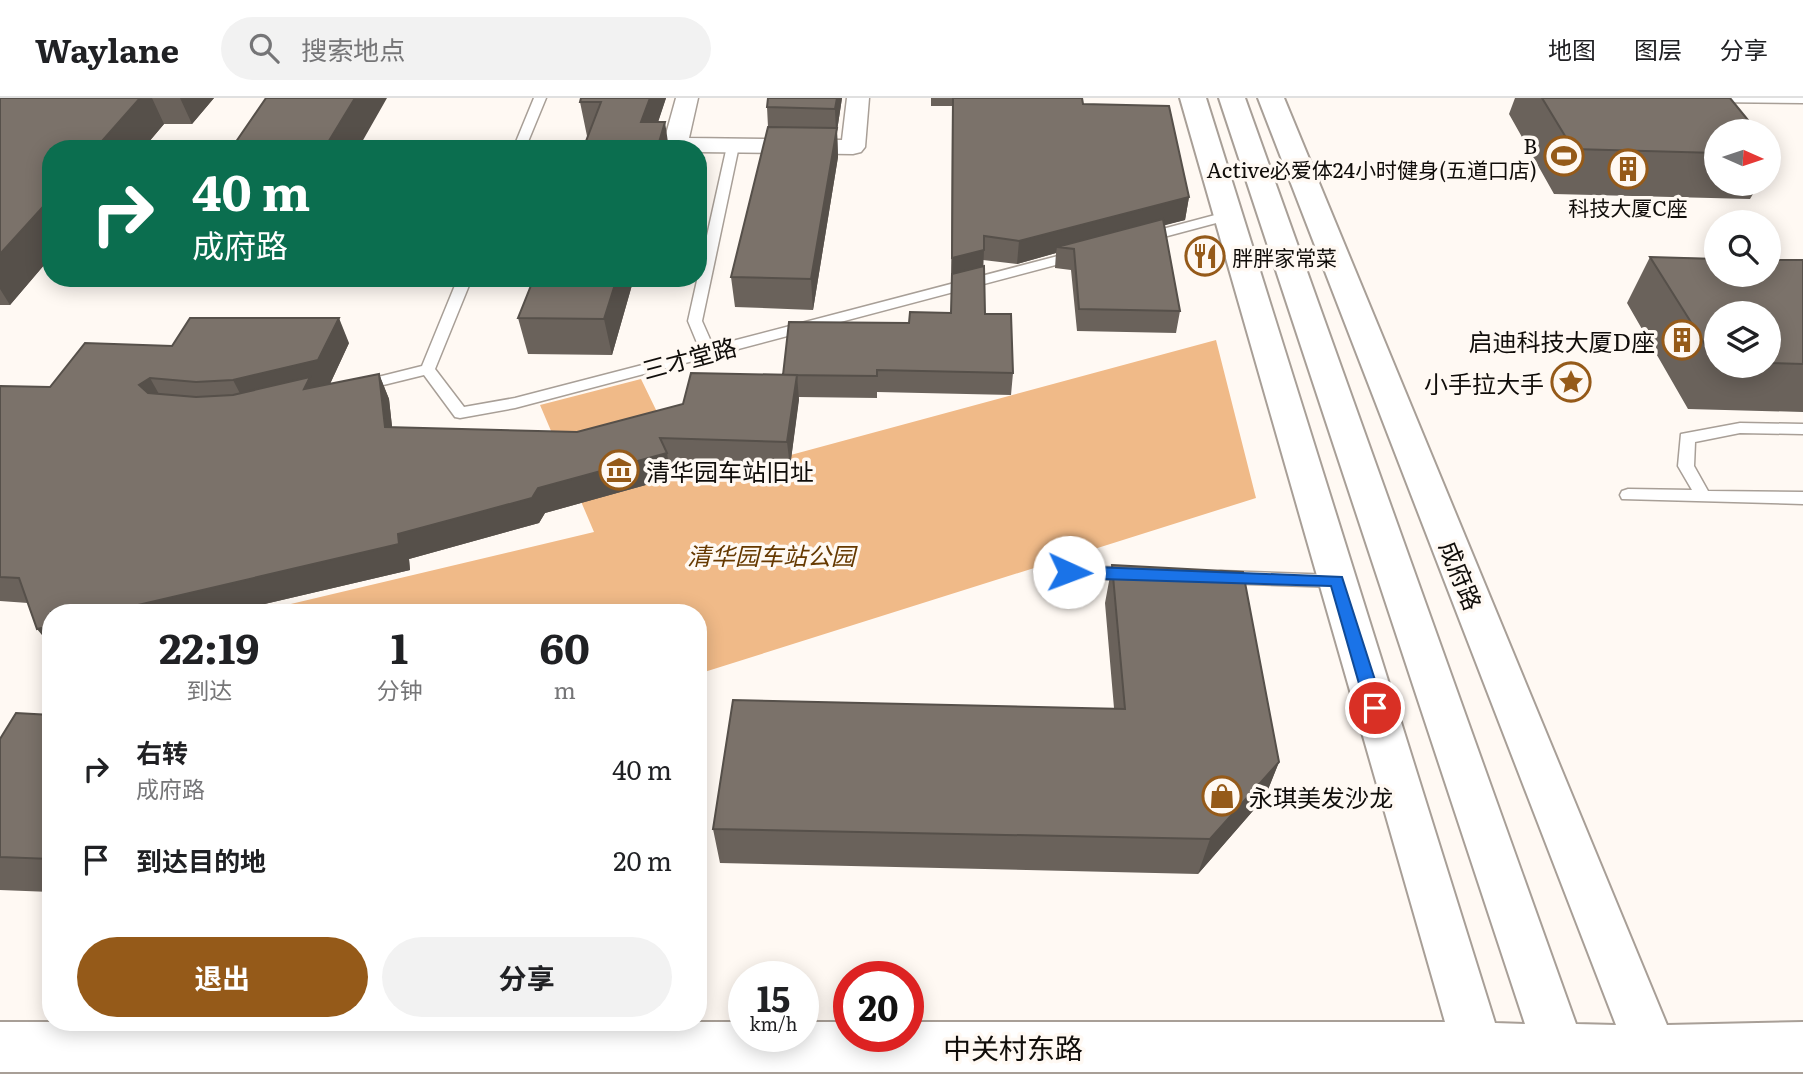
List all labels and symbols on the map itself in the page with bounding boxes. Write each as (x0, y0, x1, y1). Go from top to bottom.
north arrow (1704, 119, 1782, 196)
place label: B Active必爱体24小时健身(五道口店) (1206, 129, 1537, 184)
sports icon: B Active必爱体24小时健身(五道口店) (1543, 135, 1585, 177)
building icon: 科技大厦C座 (1607, 148, 1649, 190)
place label: 科技大厦C座 (1568, 191, 1688, 222)
restaurant icon: 胖胖家常菜 (1184, 235, 1226, 277)
place label: 胖胖家常菜 (1232, 241, 1337, 272)
building icon: 启迪科技大厦D座 (1661, 319, 1703, 361)
place label: 启迪科技大厦D座 (1469, 323, 1655, 358)
street label: 三才堂路 (638, 328, 740, 386)
place icon: 小手拉大手 (1550, 361, 1592, 403)
place label: 小手拉大手 (1424, 365, 1544, 400)
museum icon: 清华园车站旧址 (598, 449, 640, 491)
place label: 清华园车站旧址 (646, 453, 814, 488)
position arrow (1032, 535, 1106, 609)
street label: 成府路 (1432, 535, 1492, 615)
park label: 清华园车站公园 (687, 537, 858, 572)
pin (1345, 678, 1405, 738)
shop icon: 永琪美发沙龙 (1201, 775, 1243, 817)
place label: 永琪美发沙龙 (1249, 779, 1393, 814)
speed limit sign: 20 (833, 961, 924, 1052)
street label: 中关村东路 (943, 1026, 1083, 1068)

